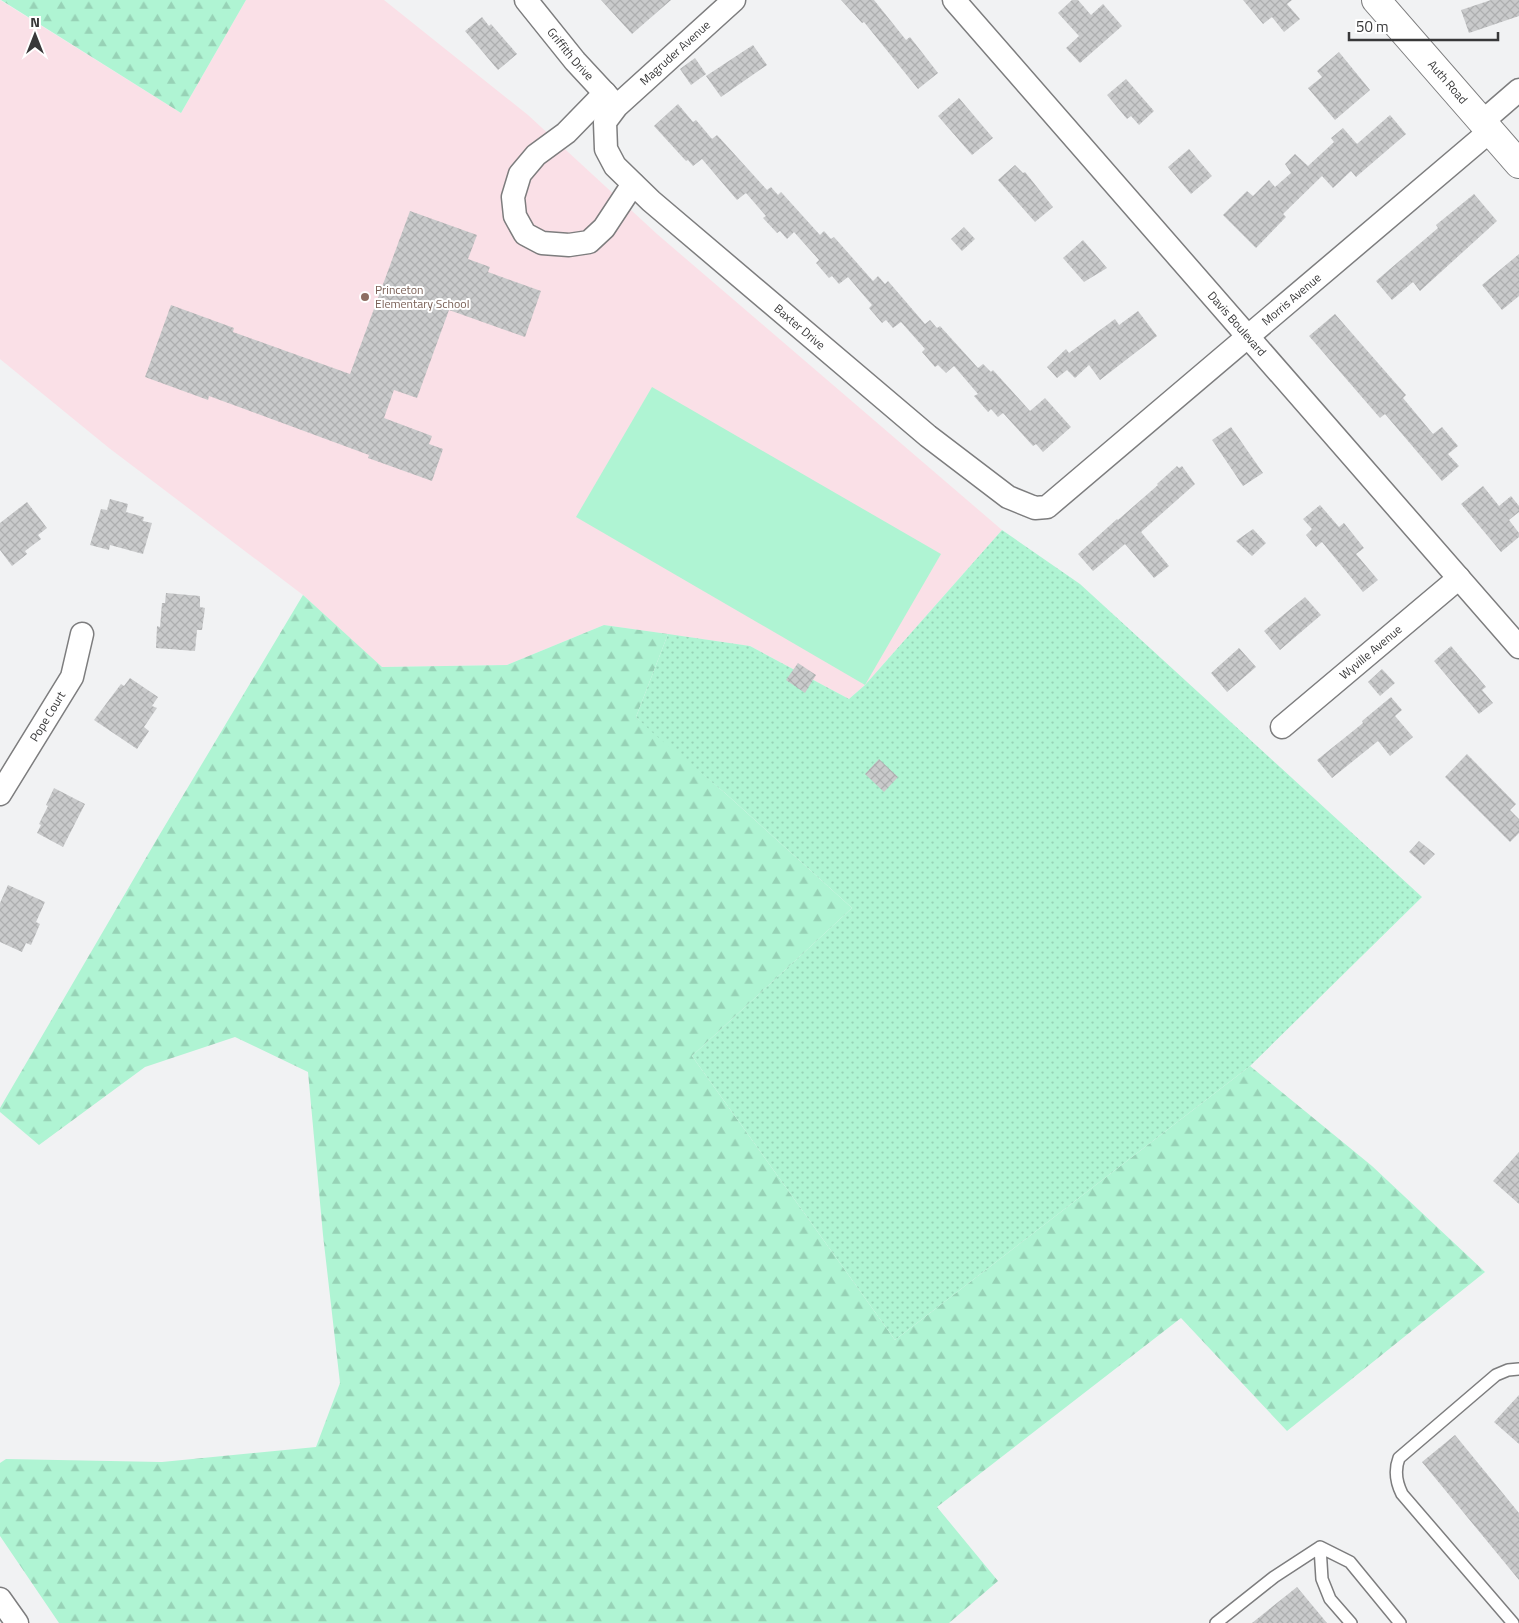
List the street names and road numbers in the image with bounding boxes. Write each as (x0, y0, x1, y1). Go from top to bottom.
street label: Magruder Avenue (635, 16, 714, 90)
street label: Griffith Drive (543, 23, 599, 85)
street label: Auth Road (1423, 56, 1473, 108)
street label: Morris Avenue (1257, 268, 1325, 330)
street label: Davis Boulevard (1203, 287, 1271, 360)
street label: Baxter Drive (770, 299, 830, 354)
street label: Wyville Avenue (1335, 620, 1406, 684)
street label: Pope Court (25, 687, 70, 745)

